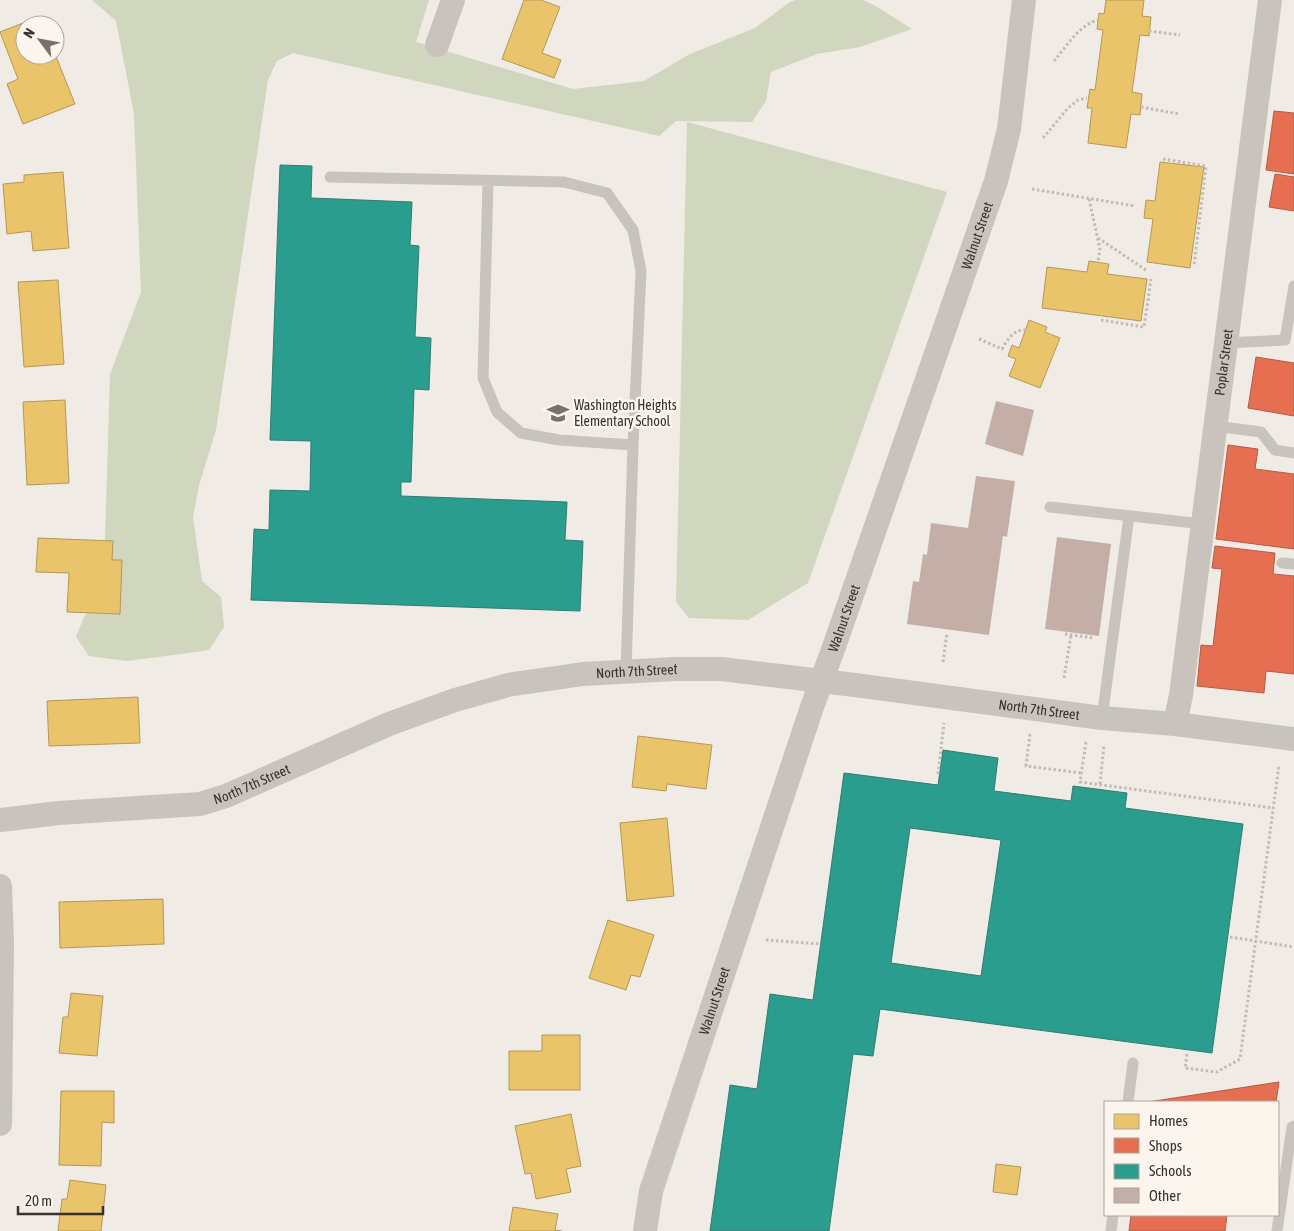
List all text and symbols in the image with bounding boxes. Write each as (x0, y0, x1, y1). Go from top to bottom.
north arrow (15, 15, 65, 65)
text: N (20, 25, 38, 41)
street label: Walnut Street (958, 200, 996, 271)
street label: Poplar Street (1211, 328, 1236, 397)
place label: Washington Heights Elementary School (574, 397, 677, 429)
school or university icon: Washington Heights Elementary School (545, 400, 571, 426)
street label: Walnut Street (825, 582, 863, 654)
street label: North 7th Street (595, 661, 678, 681)
street label: North 7th Street (997, 696, 1081, 723)
street label: North 7th Street (211, 761, 292, 807)
street label: Walnut Street (696, 965, 733, 1037)
legend (1104, 1101, 1279, 1216)
text: Homes (1149, 1112, 1188, 1129)
text: Shops (1149, 1137, 1182, 1154)
text: Schools (1149, 1162, 1192, 1179)
scale bar (18, 1184, 102, 1216)
text: Other (1149, 1187, 1181, 1204)
text: 20 m (25, 1192, 52, 1209)

